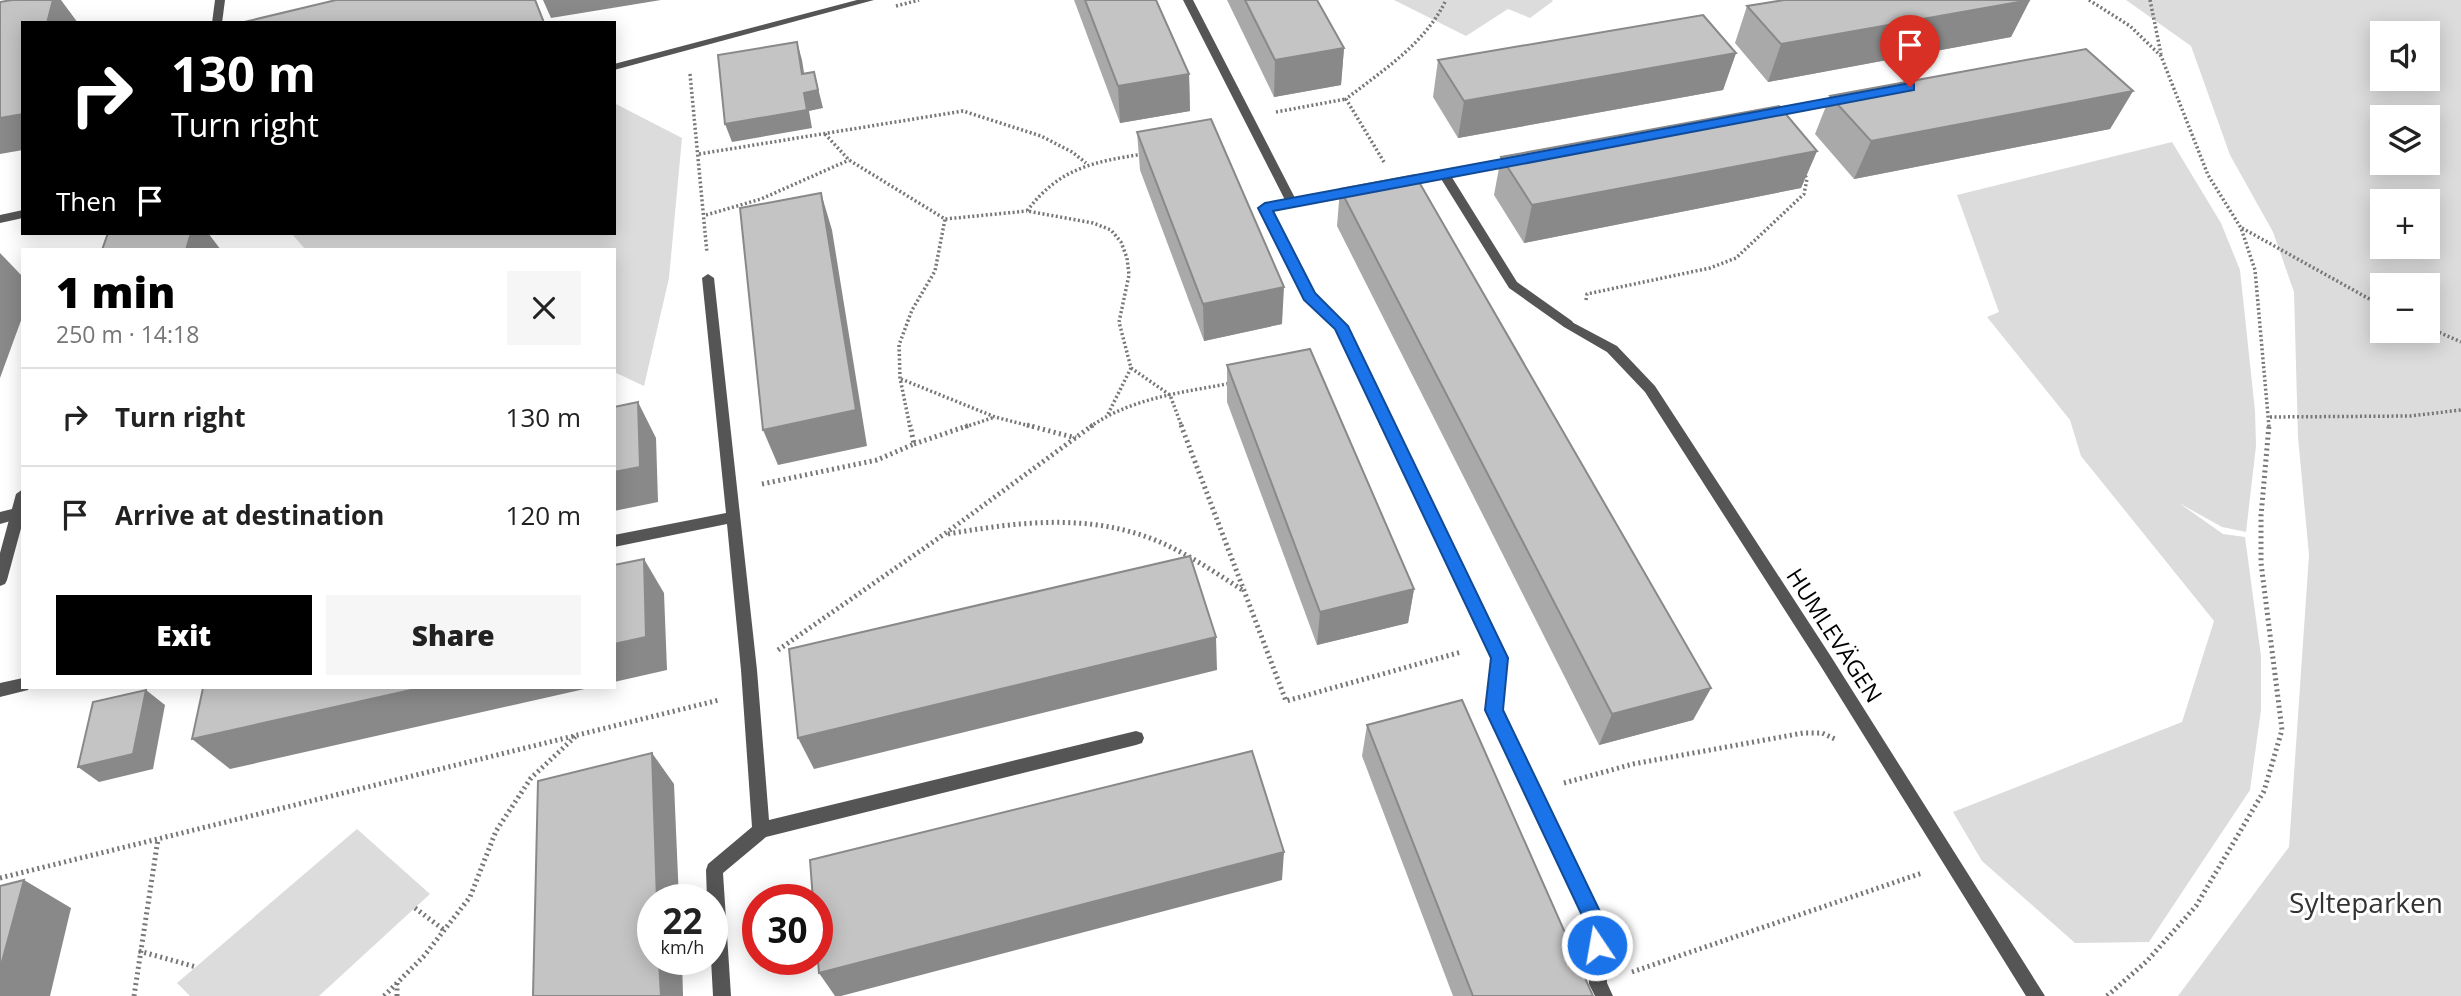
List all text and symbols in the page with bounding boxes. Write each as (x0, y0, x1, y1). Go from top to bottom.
pin (1880, 15, 1940, 87)
map controls (2370, 21, 2440, 343)
button: sound (2370, 21, 2440, 91)
icon: arrive (1891, 26, 1929, 64)
text: 130 m (171, 40, 316, 106)
icon: right (56, 49, 147, 140)
text: Turn right (171, 103, 319, 146)
button: layers (2370, 105, 2440, 175)
icon: arrive (131, 182, 169, 220)
text: Then (56, 183, 117, 219)
button: + (2370, 189, 2440, 259)
text: 1 min (56, 263, 175, 320)
button: close (507, 271, 581, 345)
button: − (2370, 273, 2440, 343)
text: 250 m · 14:18 (56, 318, 199, 350)
icon: right (56, 398, 94, 436)
text: Turn right (115, 399, 246, 435)
text: 130 m (506, 399, 581, 435)
icon: arrive (56, 496, 94, 534)
text: Arrive at destination (115, 497, 384, 533)
text: 120 m (506, 497, 581, 533)
street label: HUMLEVÄGEN (1780, 562, 1890, 708)
button: Exit (56, 595, 312, 675)
button: Share (326, 595, 581, 675)
park label: Sylteparken (2289, 883, 2443, 921)
speed limit sign: 30 (742, 884, 833, 975)
text: 22 (662, 897, 703, 944)
position arrow (1560, 908, 1634, 982)
text: km/h (661, 935, 704, 959)

